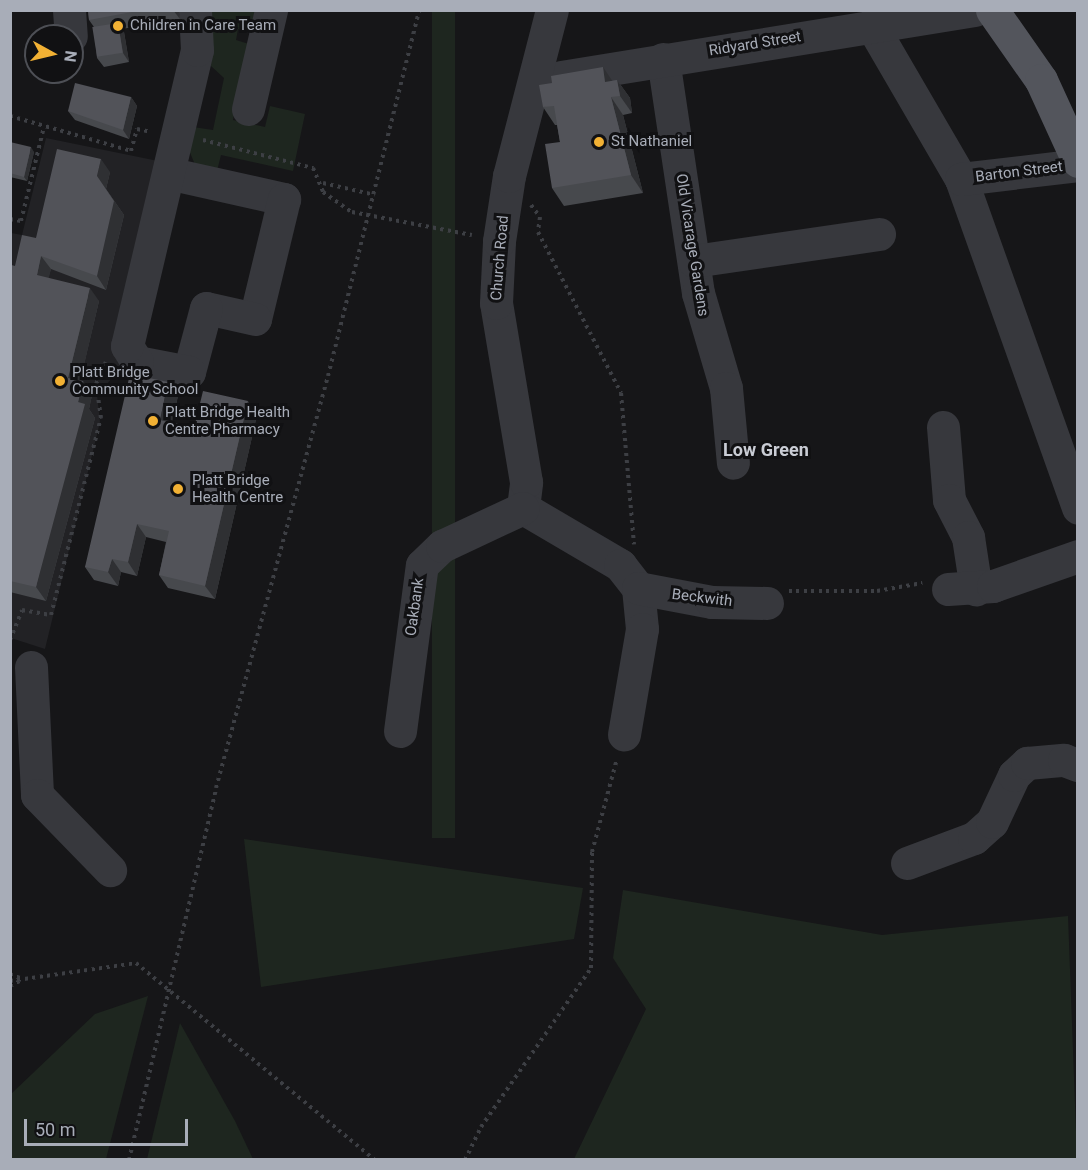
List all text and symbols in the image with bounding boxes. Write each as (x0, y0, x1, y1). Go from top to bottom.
place label: Children in Care Team (130, 17, 276, 35)
marker: Children in Care Team (111, 19, 125, 33)
north arrow (24, 24, 84, 84)
street label: Ridyard Street (708, 28, 802, 60)
text: N (60, 49, 81, 63)
place label: St Nathaniel (611, 133, 692, 151)
marker: St Nathaniel (592, 135, 606, 149)
street label: Barton Street (974, 158, 1064, 186)
street label: Old Vicarage Gardens (672, 172, 712, 318)
street label: Church Road (487, 215, 513, 301)
place label: Platt Bridge Community School (72, 363, 198, 398)
marker: Platt Bridge Community School (53, 374, 67, 388)
place label: Platt Bridge Health Centre Pharmacy (165, 403, 290, 438)
marker: Platt Bridge Health Centre Pharmacy (146, 414, 160, 428)
district label: Low Green (723, 439, 809, 461)
place label: Platt Bridge Health Centre (192, 471, 283, 506)
marker: Platt Bridge Health Centre (169, 480, 187, 498)
street label: Oakbank (402, 577, 428, 637)
street label: Beckwith (671, 585, 733, 611)
scale bar (27, 1107, 190, 1145)
text: 50 m (35, 1119, 75, 1140)

